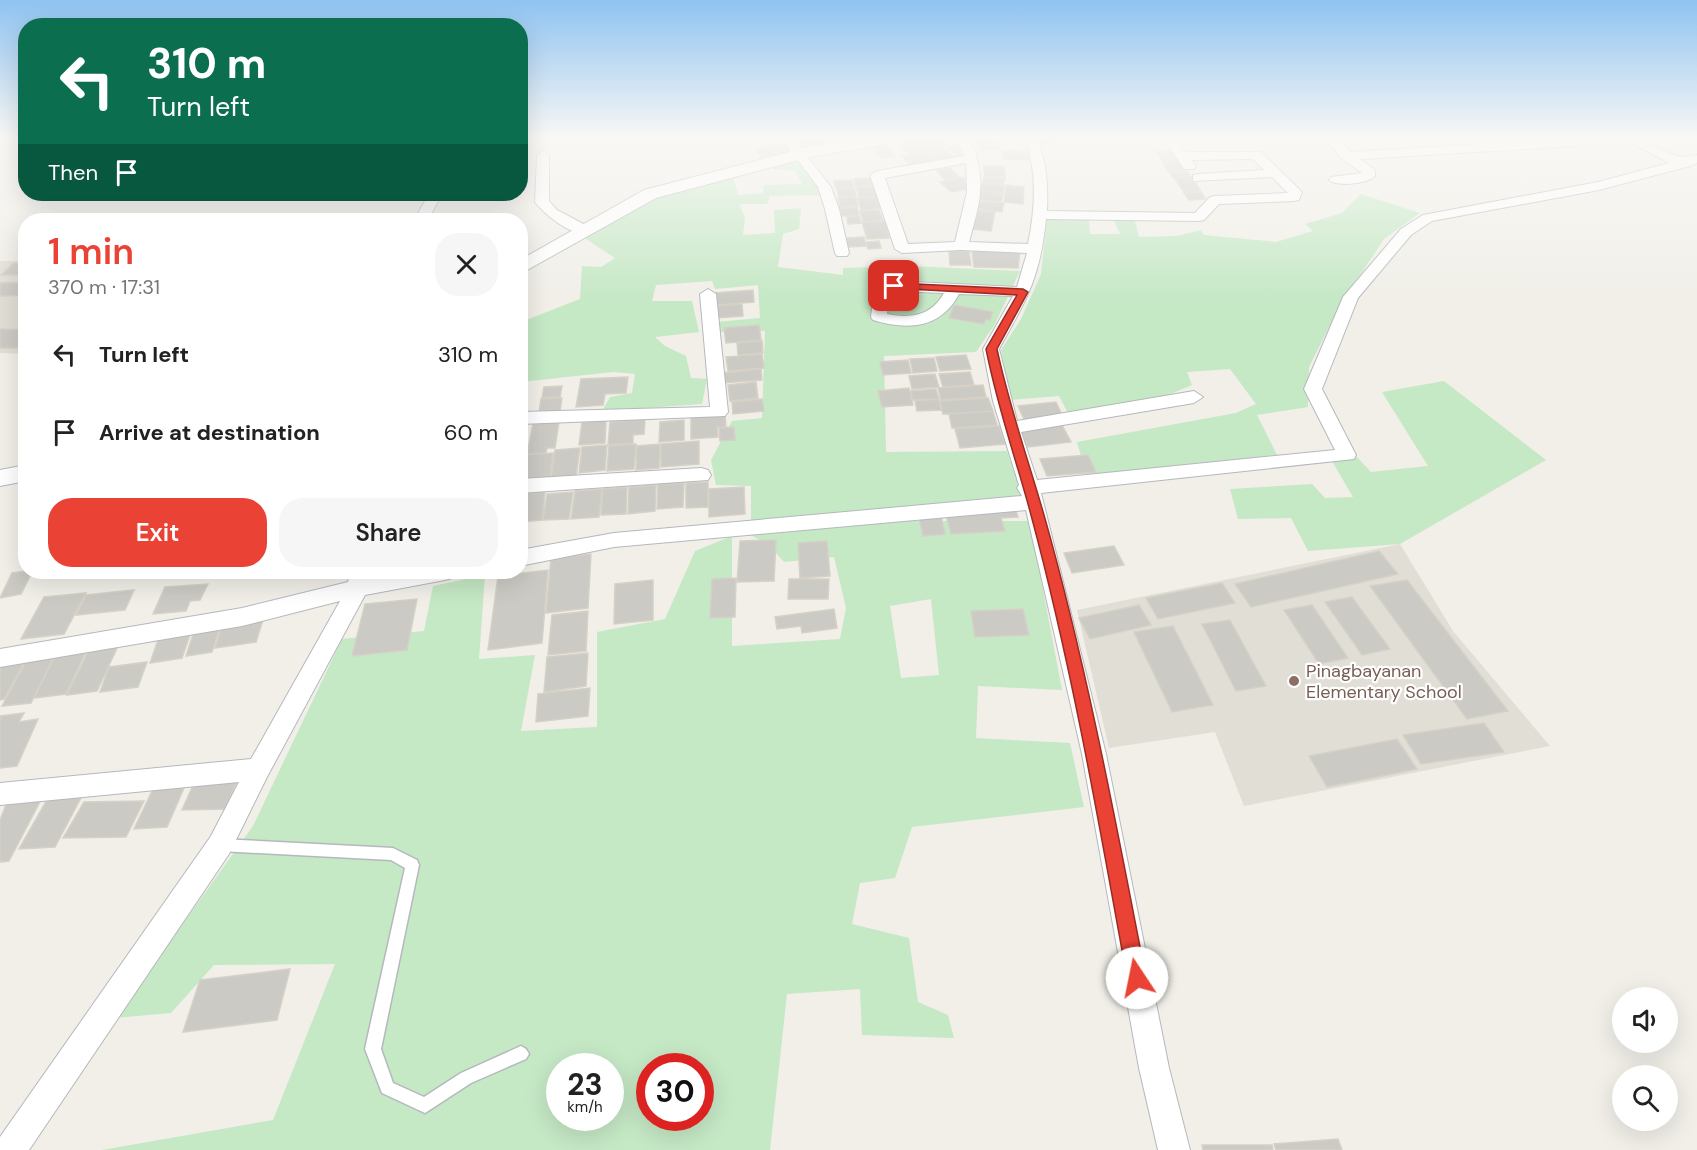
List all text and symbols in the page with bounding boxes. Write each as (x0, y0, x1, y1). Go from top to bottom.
text: 310 m (147, 36, 266, 91)
icon: left (48, 42, 126, 120)
text: Turn left (147, 89, 250, 124)
icon: arrive (110, 156, 143, 189)
text: Then (48, 158, 98, 187)
text: 1 min (48, 228, 134, 275)
button: close (435, 233, 498, 296)
pin (868, 260, 919, 311)
icon: arrive (877, 269, 910, 302)
text: 370 m · 17:31 (48, 274, 160, 300)
icon: left (48, 338, 81, 371)
text: Turn left (99, 340, 189, 369)
text: 310 m (438, 340, 498, 369)
icon: arrive (48, 416, 81, 449)
text: Arrive at destination (99, 418, 320, 447)
text: 60 m (444, 418, 498, 447)
button: Exit (48, 498, 267, 567)
button: Share (279, 498, 498, 567)
place label: Pinagbayanan Elementary School (1306, 659, 1462, 704)
marker: Pinagbayanan Elementary School (1287, 674, 1301, 688)
position arrow (1105, 946, 1169, 1010)
map controls (1612, 987, 1678, 1131)
button: sound (1612, 987, 1678, 1053)
speed limit sign: 30 (636, 1053, 714, 1131)
text: 23 (567, 1065, 603, 1104)
button: search (1612, 1065, 1678, 1131)
text: km/h (567, 1097, 603, 1117)

